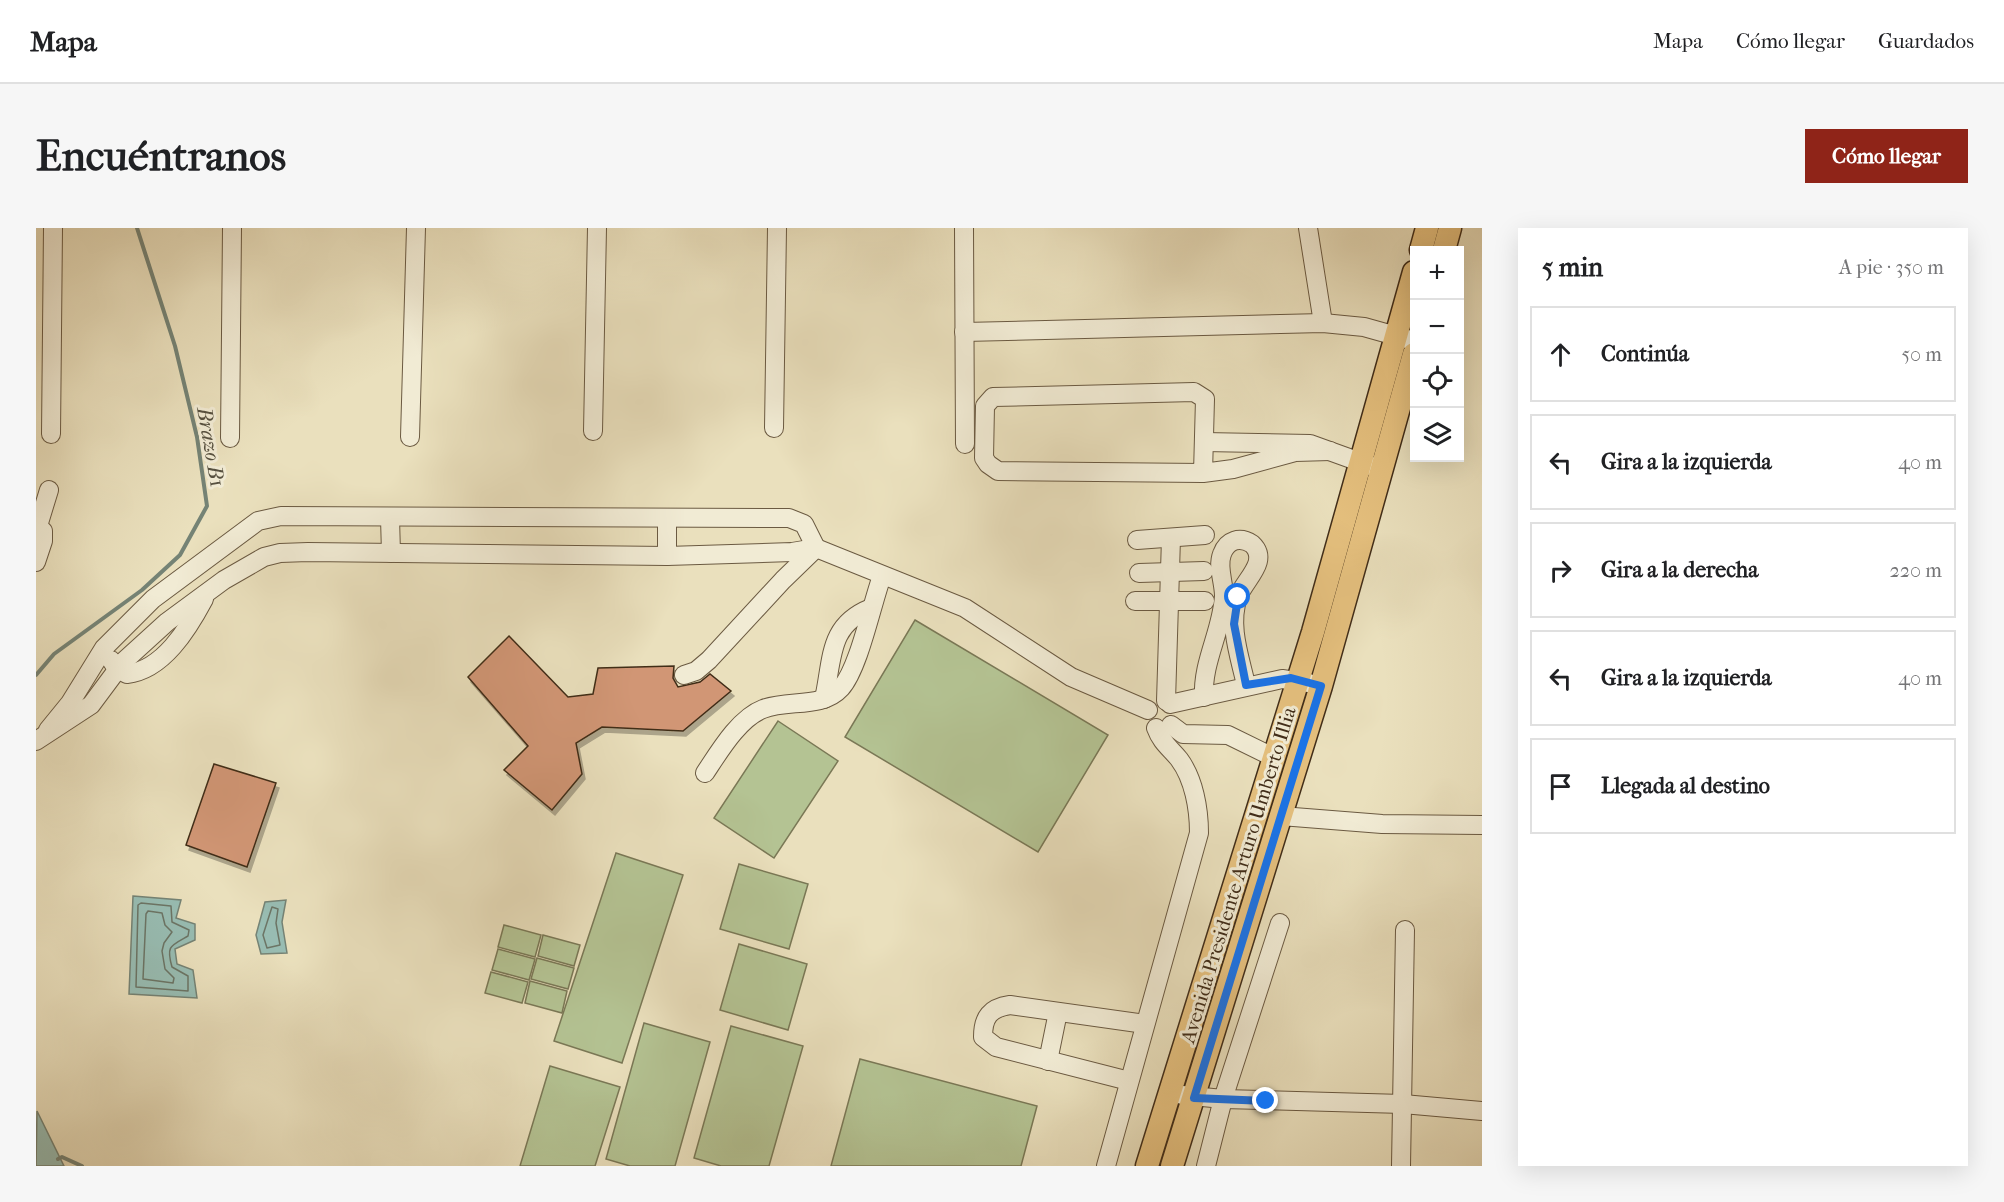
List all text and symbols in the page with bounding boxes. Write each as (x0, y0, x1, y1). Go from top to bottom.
text: Mapa (30, 25, 97, 58)
text: Mapa (1653, 29, 1703, 53)
text: Cómo llegar (1736, 29, 1845, 53)
text: Guardados (1878, 29, 1974, 53)
button: Cómo llegar (1805, 129, 1968, 183)
text: Encuéntranos (36, 132, 286, 181)
map controls (1410, 246, 1464, 462)
button: + (1410, 246, 1464, 300)
text: 5 min (1542, 252, 1603, 283)
text: A pie · 350 m (1839, 256, 1944, 279)
button: − (1410, 300, 1464, 354)
icon: ahead (1544, 338, 1577, 371)
text: Continúa (1601, 341, 1689, 367)
text: 50 m (1901, 343, 1942, 366)
button: locate (1410, 354, 1464, 408)
water label: Brazo B1 (192, 404, 230, 489)
button: layers (1410, 408, 1464, 462)
icon: left (1544, 446, 1577, 479)
text: Gira a la izquierda (1601, 449, 1772, 475)
text: 40 m (1898, 451, 1942, 474)
icon: right (1544, 554, 1577, 587)
text: Gira a la derecha (1601, 557, 1758, 583)
text: 220 m (1889, 559, 1942, 582)
route start (1224, 583, 1250, 609)
icon: left (1544, 662, 1577, 695)
text: Gira a la izquierda (1601, 665, 1772, 691)
text: 40 m (1898, 667, 1942, 690)
street label: Avenida Presidente Arturo Umberto Illia (1176, 704, 1301, 1047)
icon: arrive (1544, 770, 1577, 803)
text: Llegada al destino (1601, 773, 1770, 799)
route end (1252, 1087, 1278, 1113)

